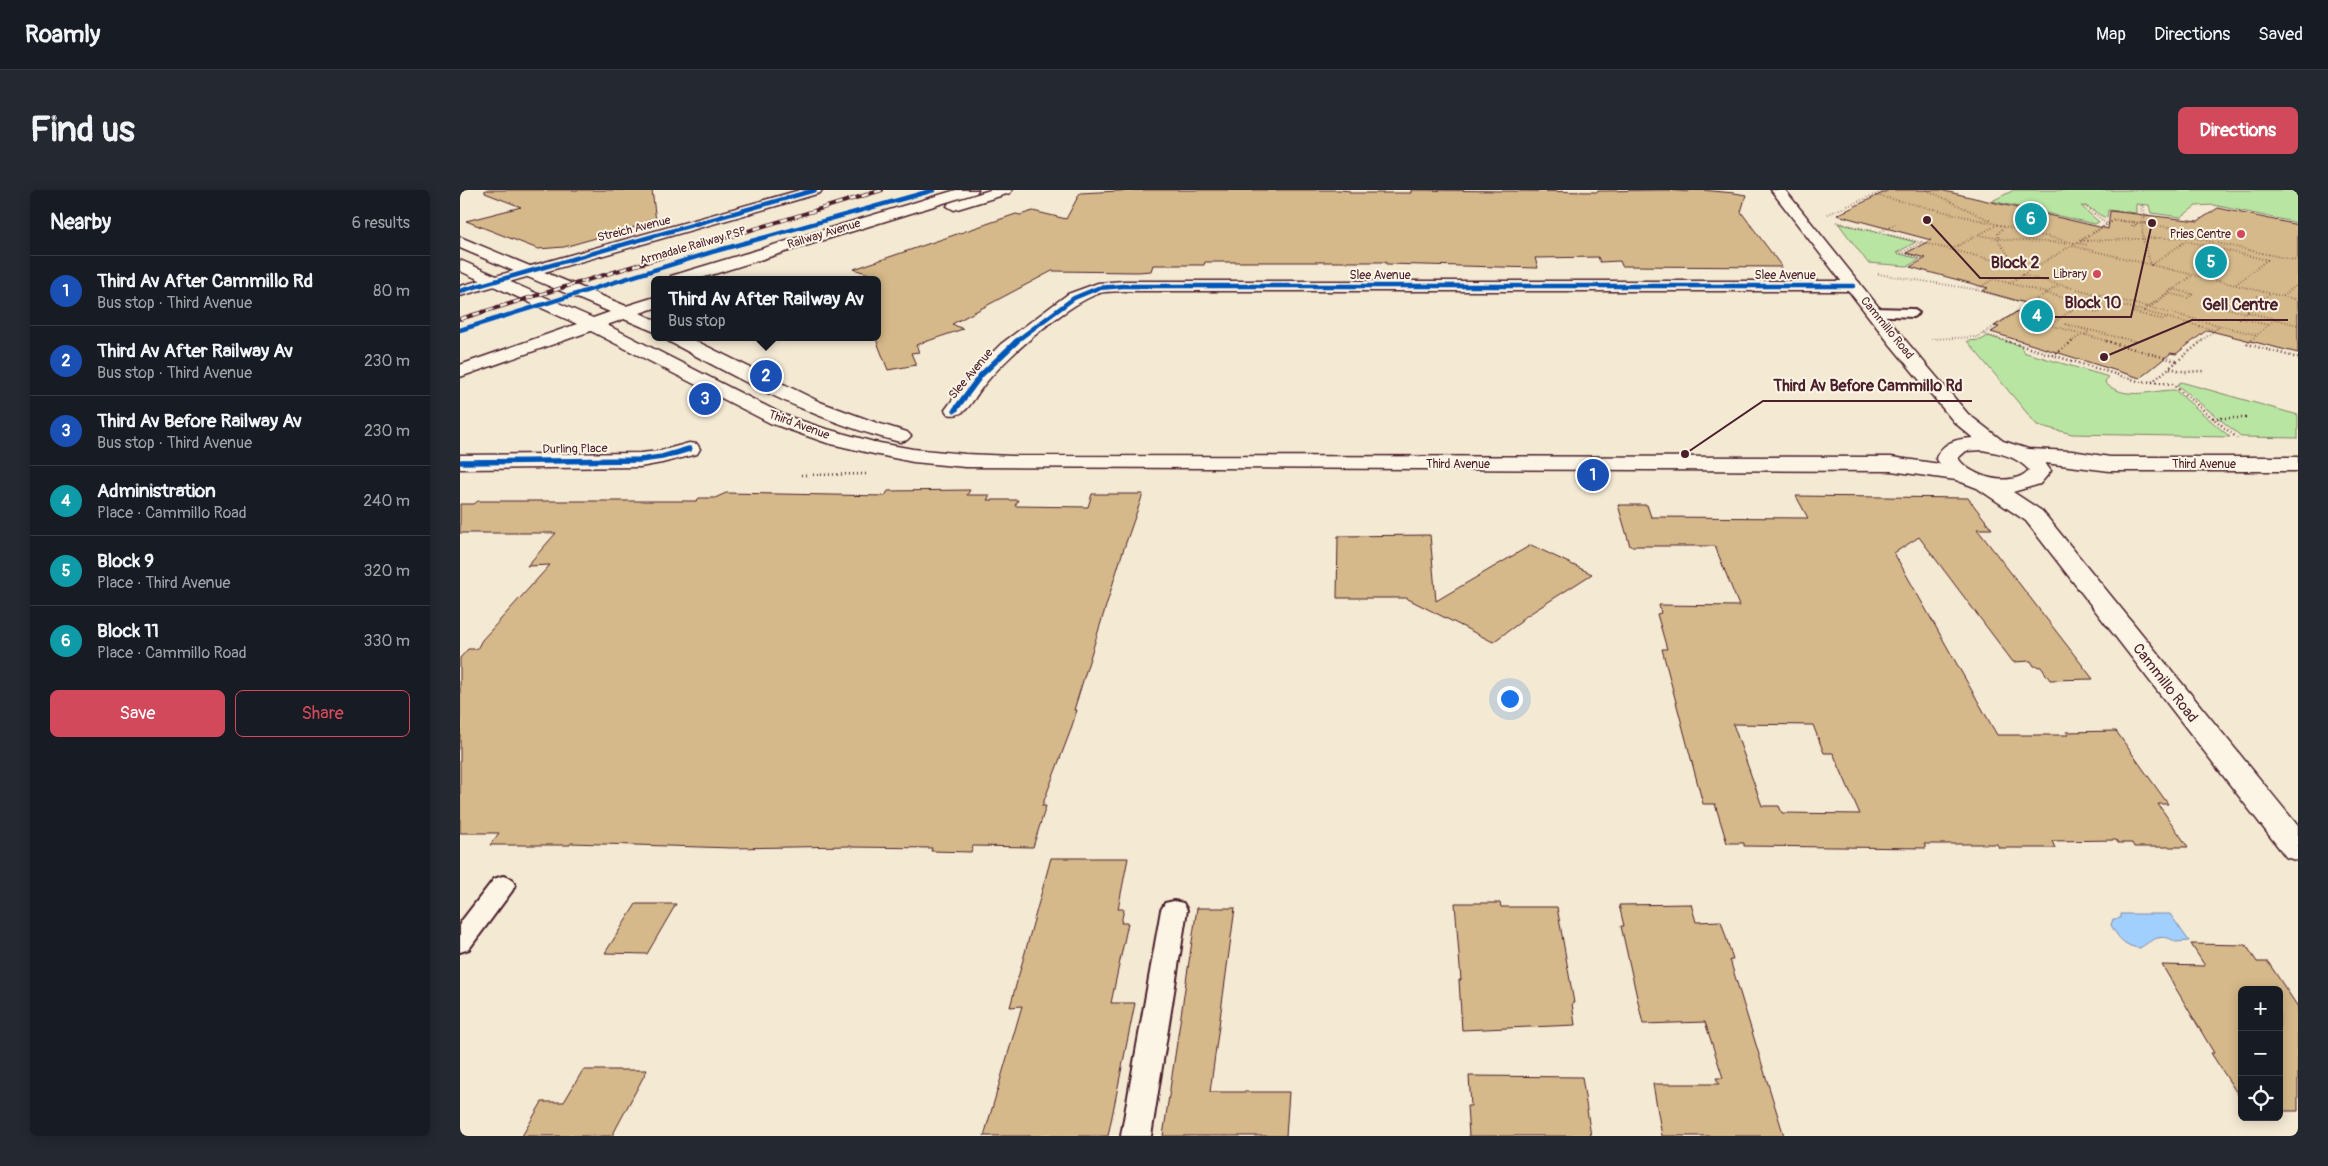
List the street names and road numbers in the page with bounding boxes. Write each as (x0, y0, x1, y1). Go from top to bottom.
street label: Streich Avenue (596, 213, 672, 245)
street label: Railway Avenue (786, 216, 863, 252)
street label: Armadale Railway PSP (638, 223, 748, 268)
street label: Slee Avenue (1349, 268, 1411, 283)
street label: Slee Avenue (1754, 268, 1816, 283)
street label: Cammillo Road (1857, 294, 1917, 362)
street label: Slee Avenue (946, 346, 996, 402)
street label: Third Avenue (766, 407, 832, 443)
street label: Durling Place (542, 441, 608, 457)
street label: Third Avenue (1426, 457, 1490, 472)
street label: Third Avenue (2172, 457, 2236, 472)
street label: Cammillo Road (2128, 640, 2202, 726)

